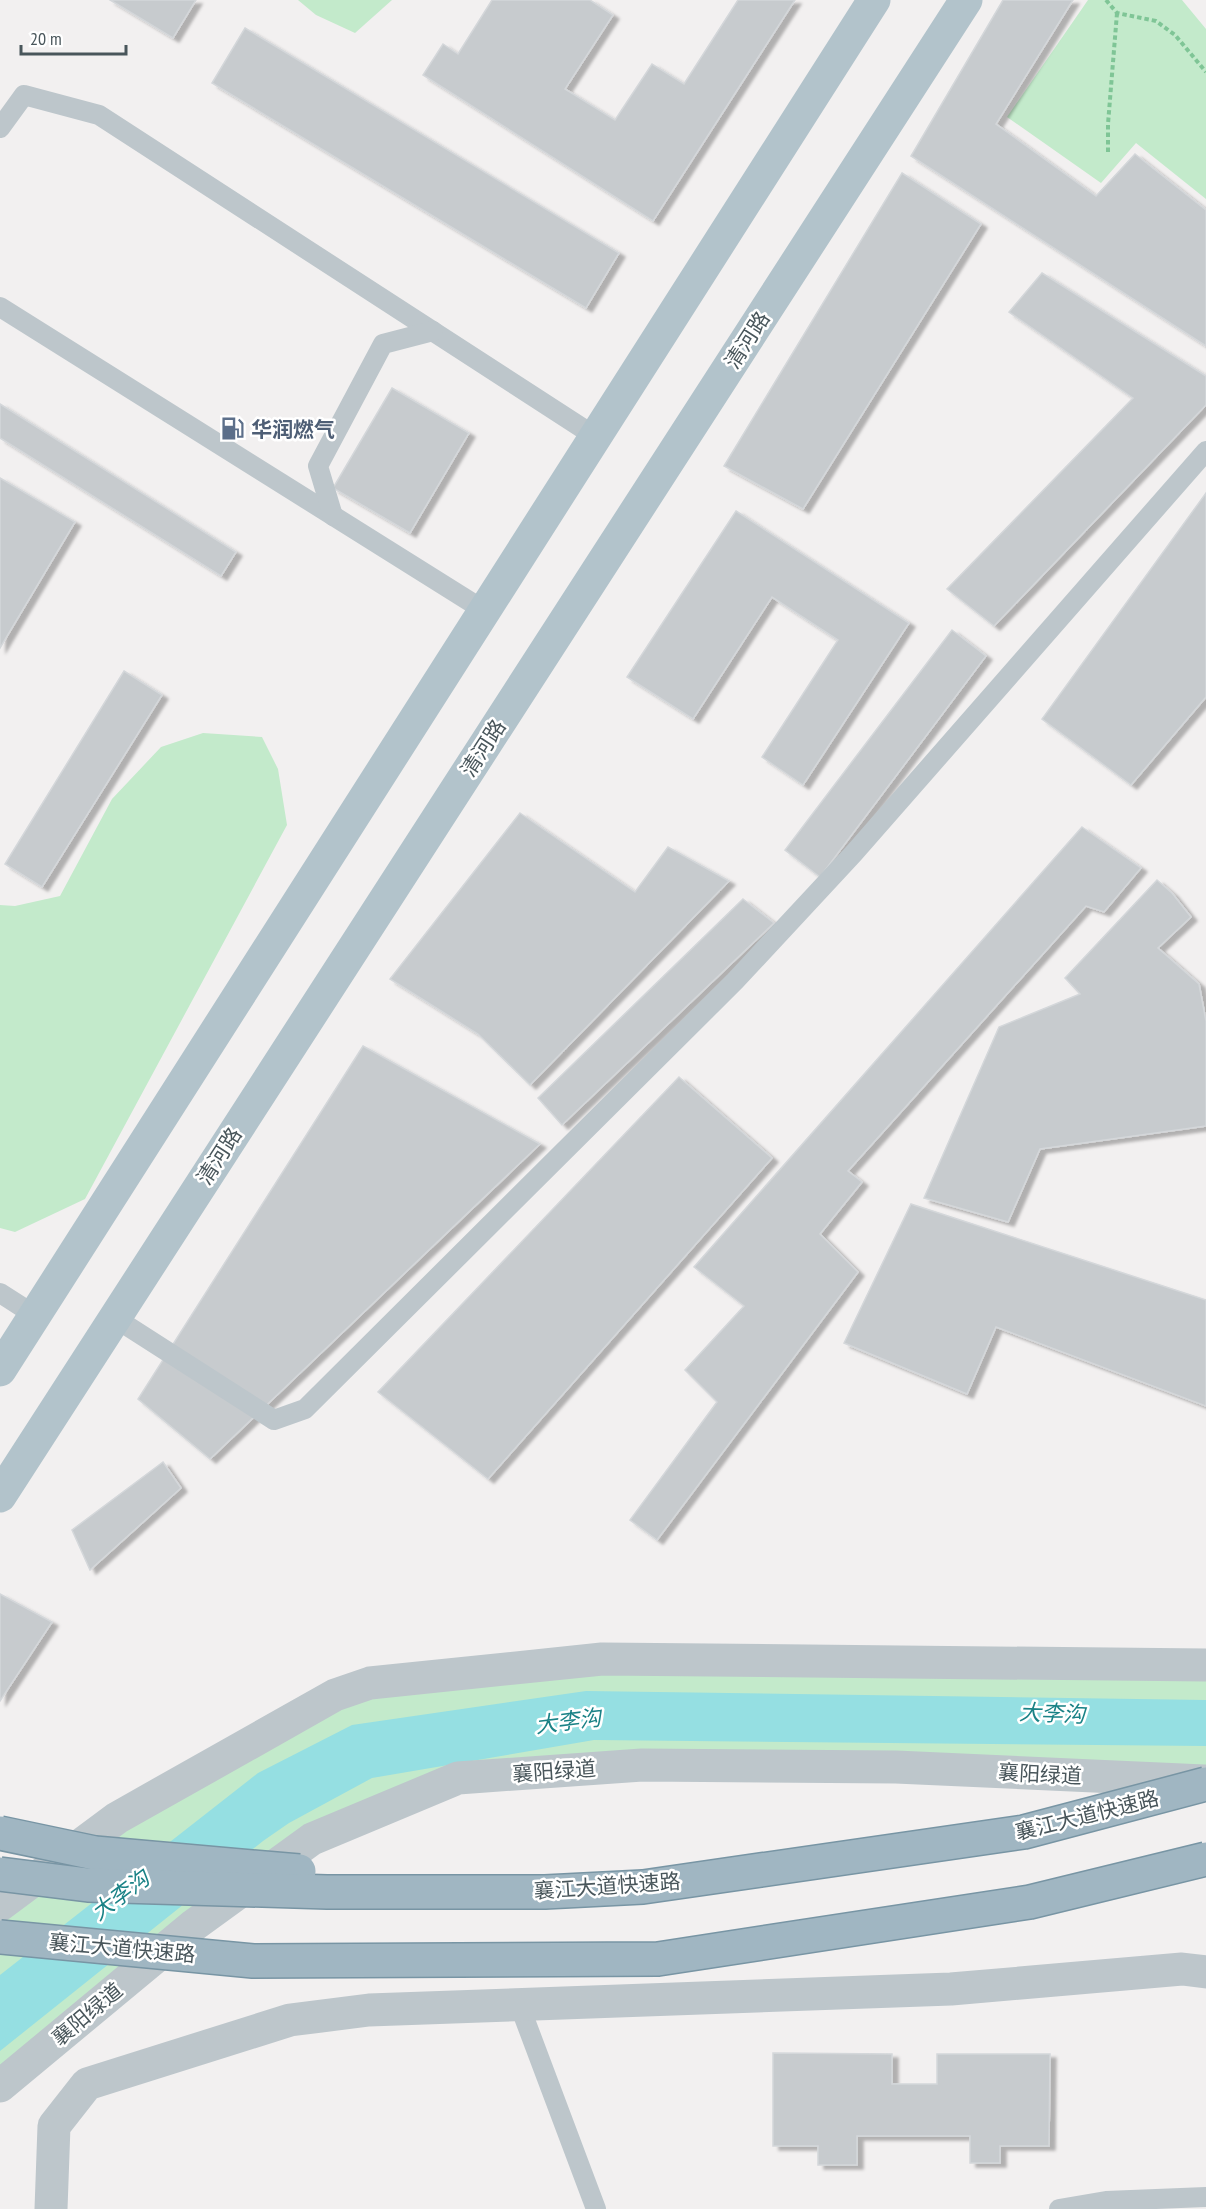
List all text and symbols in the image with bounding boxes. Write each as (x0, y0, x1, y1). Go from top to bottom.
scale bar (21, 18, 126, 56)
text: 20 m (30, 27, 62, 50)
street label: 清河路 (719, 306, 775, 374)
fuel station icon: 华润燃气 (220, 416, 246, 442)
place label: 华润燃气 (251, 416, 335, 443)
street label: 清河路 (455, 714, 511, 782)
street label: 清河路 (191, 1122, 247, 1190)
water label: 大李沟 (1019, 1698, 1087, 1728)
water label: 大李沟 (534, 1703, 604, 1739)
street label: 襄阳绿道 (511, 1755, 597, 1787)
street label: 襄阳绿道 (997, 1758, 1083, 1790)
street label: 襄江大道快速路 (1012, 1784, 1162, 1846)
water label: 大李沟 (85, 1863, 156, 1926)
street label: 襄江大道快速路 (533, 1867, 681, 1905)
street label: 襄江大道快速路 (48, 1928, 196, 1968)
street label: 襄阳绿道 (46, 1977, 128, 2051)

